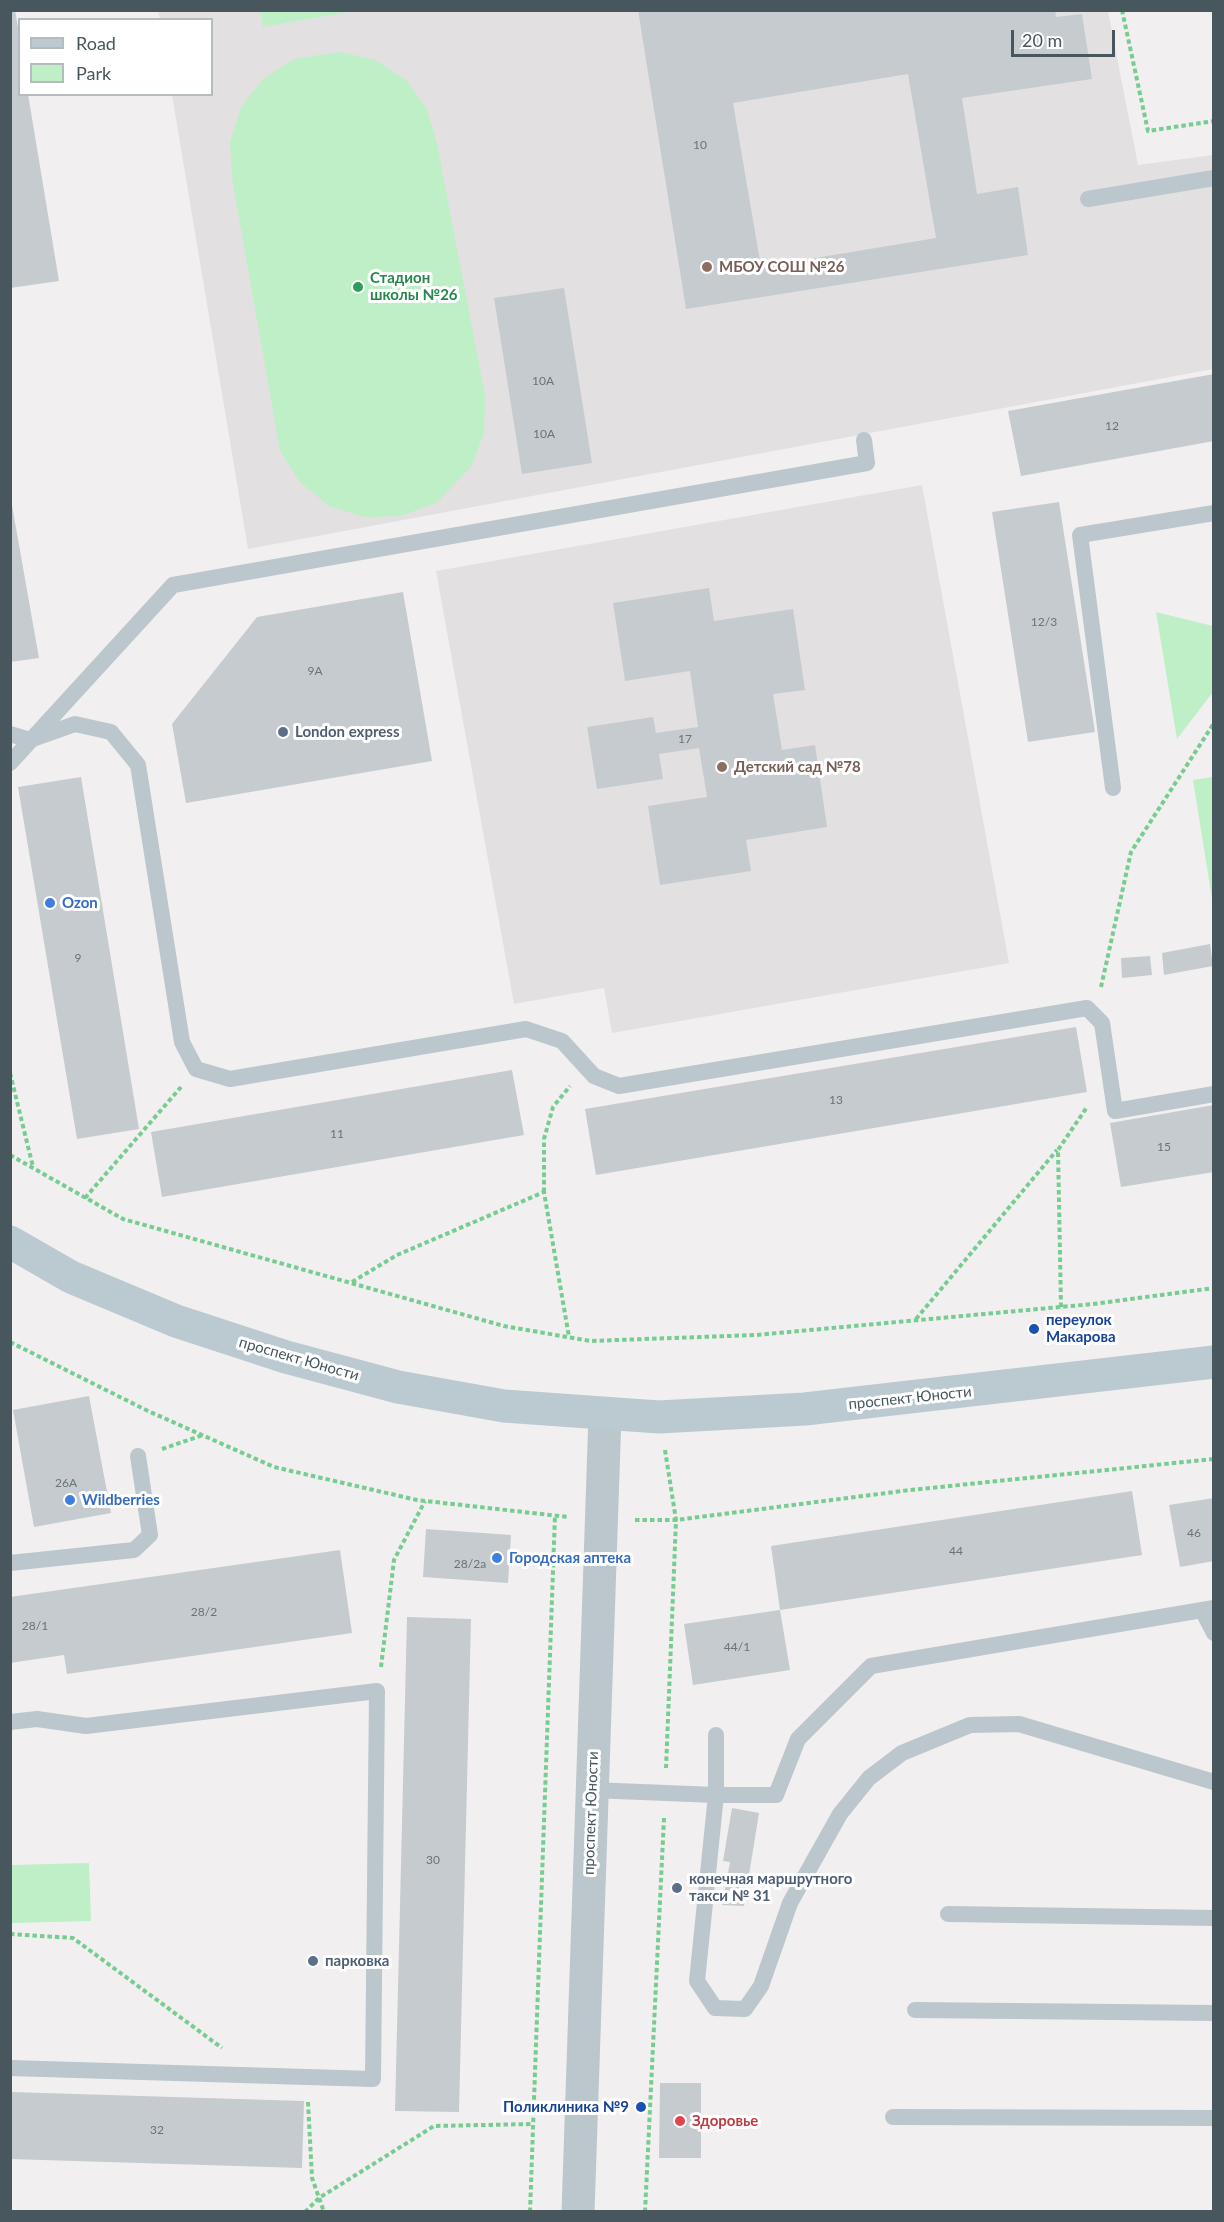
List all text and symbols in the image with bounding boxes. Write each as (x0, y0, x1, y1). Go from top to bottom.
legend (18, 18, 213, 96)
scale bar (1014, 18, 1118, 56)
text: 20 m (1022, 29, 1062, 51)
text: Road (76, 32, 116, 54)
text: Park (76, 62, 111, 84)
house number: 10 (693, 138, 707, 152)
place label: МБОУ СОШ №26 (719, 258, 844, 276)
marker: МБОУ СОШ №26 (700, 260, 714, 274)
place label: Стадион школы №26 (370, 269, 458, 304)
marker: Стадион школы №26 (351, 280, 365, 294)
house number: 10А (532, 374, 554, 388)
house number: 12 (1105, 419, 1119, 433)
house number: 10А (533, 427, 555, 441)
house number: 12/3 (1031, 615, 1057, 629)
house number: 9А (307, 664, 323, 678)
place label: London express (295, 723, 400, 741)
marker: London express (276, 725, 290, 739)
house number: 17 (678, 732, 692, 746)
place label: Детский сад №78 (734, 758, 861, 776)
marker: Детский сад №78 (715, 760, 729, 774)
place label: Ozon (62, 894, 98, 912)
marker: Ozon (43, 896, 57, 910)
house number: 9 (75, 951, 81, 965)
house number: 13 (829, 1093, 843, 1107)
house number: 11 (330, 1127, 344, 1141)
house number: 15 (1157, 1140, 1171, 1154)
place label: переулок Макарова (1046, 1311, 1116, 1346)
marker: переулок Макарова (1027, 1322, 1041, 1336)
street label: проспект Юности (237, 1333, 361, 1385)
street label: проспект Юности (847, 1383, 973, 1413)
house number: 26А (55, 1476, 77, 1490)
place label: Wildberries (82, 1491, 160, 1509)
marker: Wildberries (63, 1493, 77, 1507)
house number: 46 (1187, 1526, 1201, 1540)
house number: 44 (949, 1544, 963, 1558)
place label: Городская аптека (509, 1549, 631, 1567)
marker: Городская аптека (490, 1551, 504, 1565)
house number: 28/2а (454, 1557, 486, 1571)
house number: 28/2 (191, 1605, 217, 1619)
house number: 28/1 (22, 1619, 48, 1633)
house number: 44/1 (724, 1640, 750, 1654)
street label: проспект Юности (580, 1751, 602, 1875)
house number: 30 (426, 1853, 440, 1867)
place label: конечная маршрутного такси № 31 (689, 1870, 852, 1905)
marker: конечная маршрутного такси № 31 (670, 1881, 684, 1895)
place label: парковка (325, 1952, 389, 1970)
marker: парковка (306, 1954, 320, 1968)
place label: Поликлиника №9 (503, 2098, 629, 2116)
marker: Поликлиника №9 (634, 2100, 648, 2114)
place label: Здоровье (692, 2112, 758, 2130)
marker: Здоровье (673, 2114, 687, 2128)
house number: 32 (150, 2123, 164, 2137)

